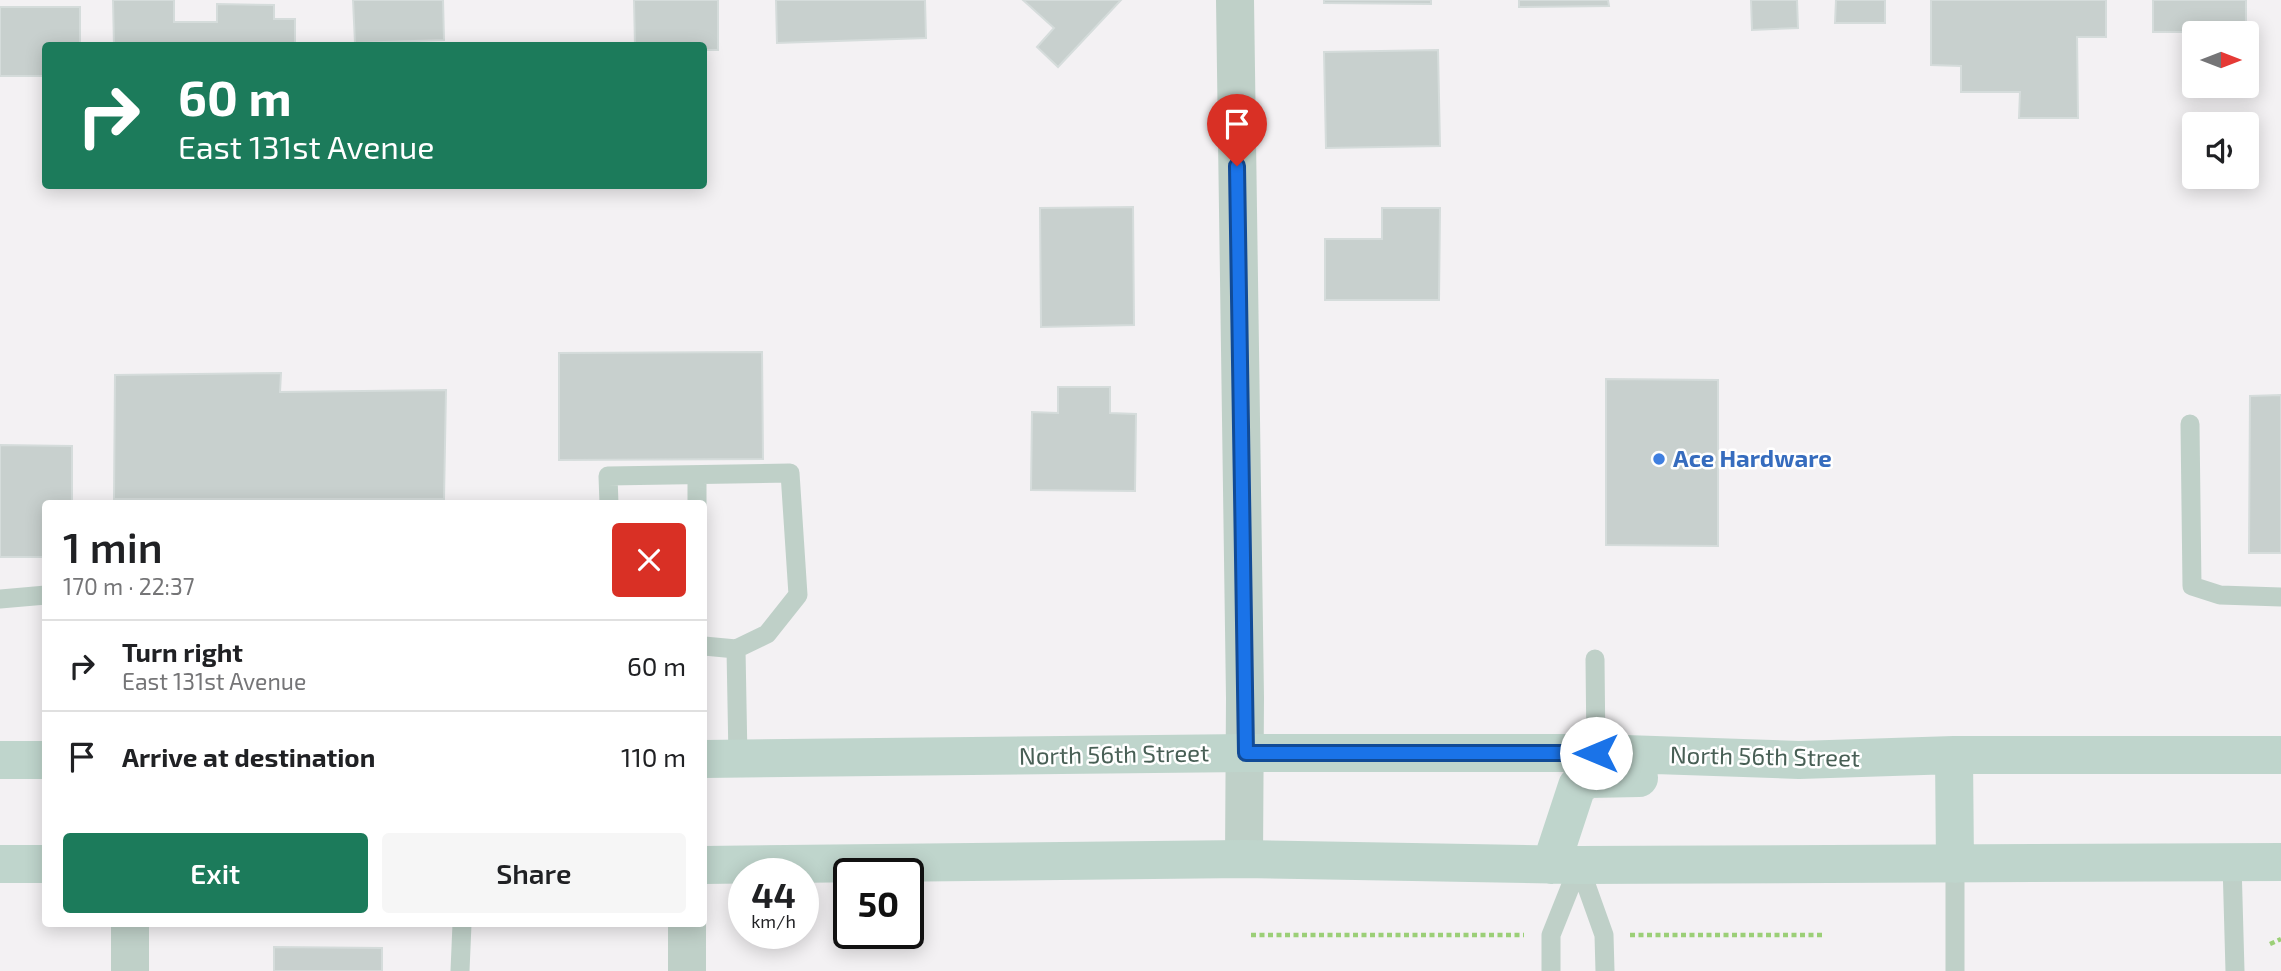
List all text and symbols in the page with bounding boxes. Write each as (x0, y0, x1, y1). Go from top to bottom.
north arrow (2182, 21, 2259, 98)
map controls (2182, 21, 2259, 189)
text: 60 m (178, 67, 292, 126)
icon: right (63, 70, 154, 161)
pin (1207, 94, 1267, 166)
icon: arrive (1218, 105, 1256, 143)
button: sound (2182, 112, 2259, 189)
text: East 131st Avenue (178, 127, 434, 165)
place label: Ace Hardware (1673, 443, 1832, 472)
marker: Ace Hardware (1651, 451, 1667, 467)
text: 1 min (63, 521, 163, 571)
button: close (612, 523, 686, 597)
text: 170 m · 22:37 (63, 572, 195, 600)
text: Turn right (122, 636, 243, 667)
icon: right (63, 647, 101, 685)
text: 60 m (627, 650, 686, 681)
text: East 131st Avenue (122, 667, 306, 695)
position arrow (1559, 716, 1633, 790)
street label: North 56th Street (1019, 737, 1209, 770)
icon: arrive (63, 738, 101, 776)
street label: North 56th Street (1670, 739, 1860, 772)
text: Arrive at destination (122, 741, 375, 772)
text: 110 m (621, 741, 686, 772)
button: Exit (63, 833, 368, 913)
button: Share (382, 833, 686, 913)
speed limit sign: 50 (833, 858, 924, 949)
text: 44 (751, 873, 796, 915)
text: km/h (751, 910, 796, 932)

